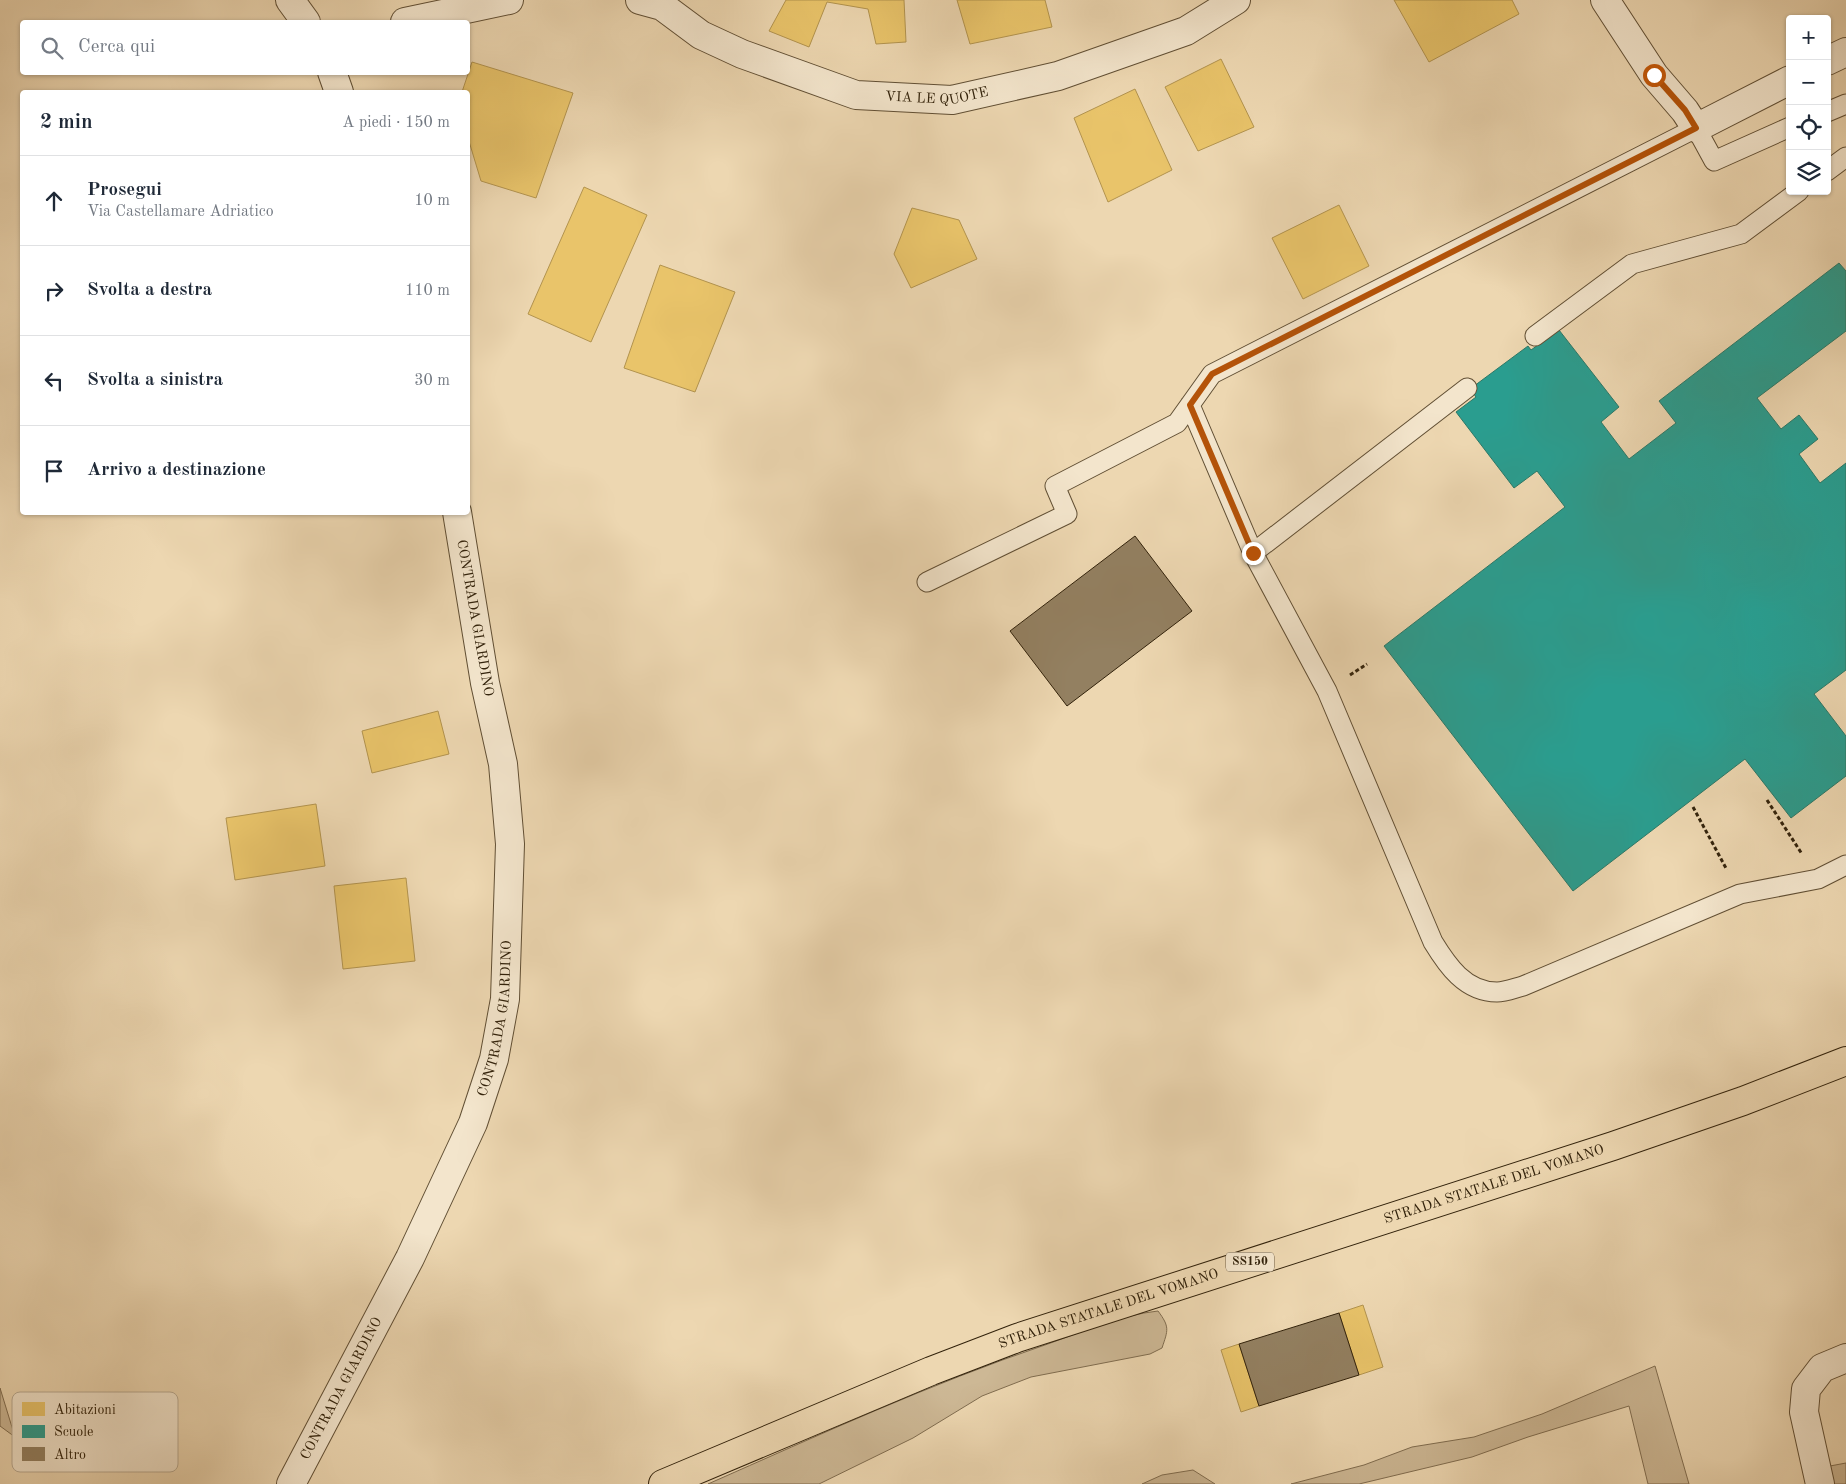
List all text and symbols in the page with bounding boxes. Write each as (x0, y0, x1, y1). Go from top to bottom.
map controls (1786, 15, 1831, 195)
button: + (1786, 15, 1831, 60)
search box (20, 20, 470, 75)
icon: search (38, 34, 66, 62)
text: Cerca qui (78, 38, 155, 57)
button: − (1786, 60, 1831, 105)
route start (1643, 64, 1666, 87)
street label: VIA LE QUOTE (885, 85, 990, 107)
button: locate (1786, 105, 1831, 150)
text: 2 min (40, 112, 93, 133)
text: A piedi · 150 m (342, 115, 450, 131)
button: layers (1786, 150, 1831, 195)
text: Prosegui (87, 181, 162, 200)
icon: ahead (40, 187, 68, 215)
text: 10 m (414, 193, 450, 209)
text: Via Castellamare Adriatico (87, 204, 274, 220)
icon: right (40, 277, 68, 305)
text: Svolta a destra (87, 281, 212, 300)
text: 110 m (405, 283, 450, 299)
icon: left (40, 367, 68, 395)
text: Svolta a sinistra (87, 371, 223, 390)
text: 30 m (414, 373, 450, 389)
icon: arrive (40, 457, 68, 485)
text: Arrivo a destinazione (87, 461, 266, 480)
street label: CONTRADA GIARDINO (454, 539, 496, 698)
route end (1242, 542, 1265, 565)
street label: CONTRADA GIARDINO (475, 940, 514, 1098)
street label: STRADA STATALE DEL VOMANO (1382, 1142, 1606, 1226)
road number: SS150 (1226, 1252, 1274, 1272)
street label: STRADA STATALE DEL VOMANO (997, 1267, 1220, 1351)
street label: CONTRADA GIARDINO (298, 1315, 385, 1462)
legend (12, 1392, 178, 1472)
text: Abitazioni (54, 1403, 116, 1417)
text: Scuole (54, 1425, 93, 1439)
text: Altro (54, 1448, 86, 1462)

